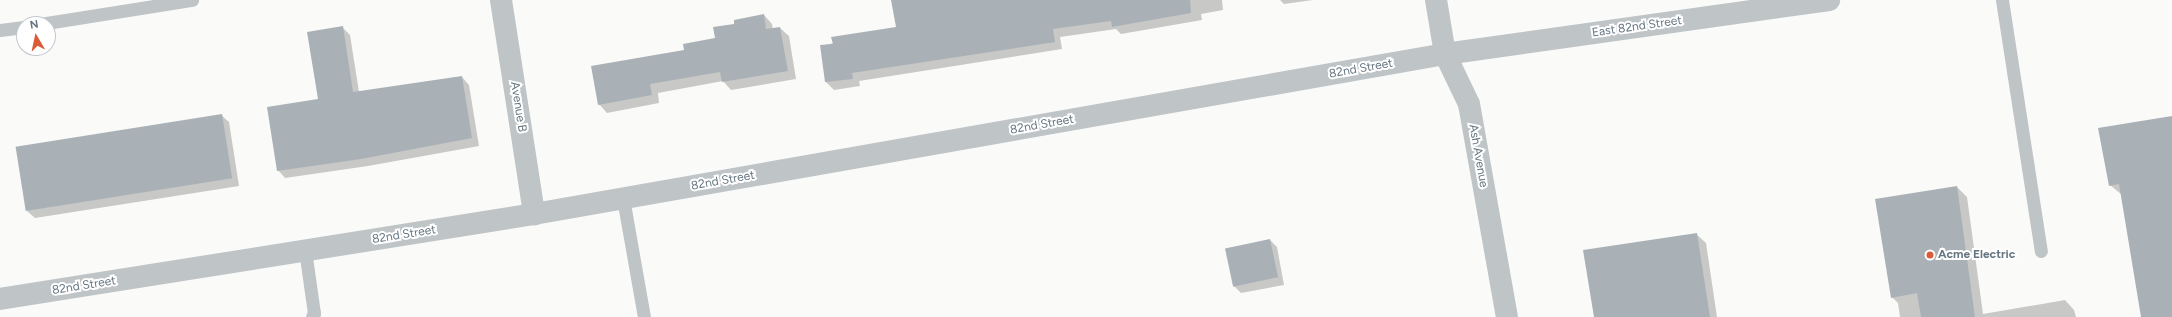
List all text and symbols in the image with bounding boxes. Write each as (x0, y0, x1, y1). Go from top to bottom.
street label: East 82nd Street (1591, 14, 1683, 40)
north arrow (16, 16, 56, 56)
text: N (29, 18, 39, 32)
street label: 82nd Street (1328, 56, 1394, 82)
street label: Avenue B (507, 81, 529, 133)
street label: 82nd Street (1009, 112, 1075, 138)
street label: Ash Avenue (1465, 123, 1491, 189)
street label: 82nd Street (690, 168, 756, 194)
street label: 82nd Street (371, 223, 437, 247)
place label: Acme Electric (1938, 248, 2015, 262)
marker: Acme Electric (1925, 250, 1935, 260)
street label: 82nd Street (51, 274, 117, 298)

